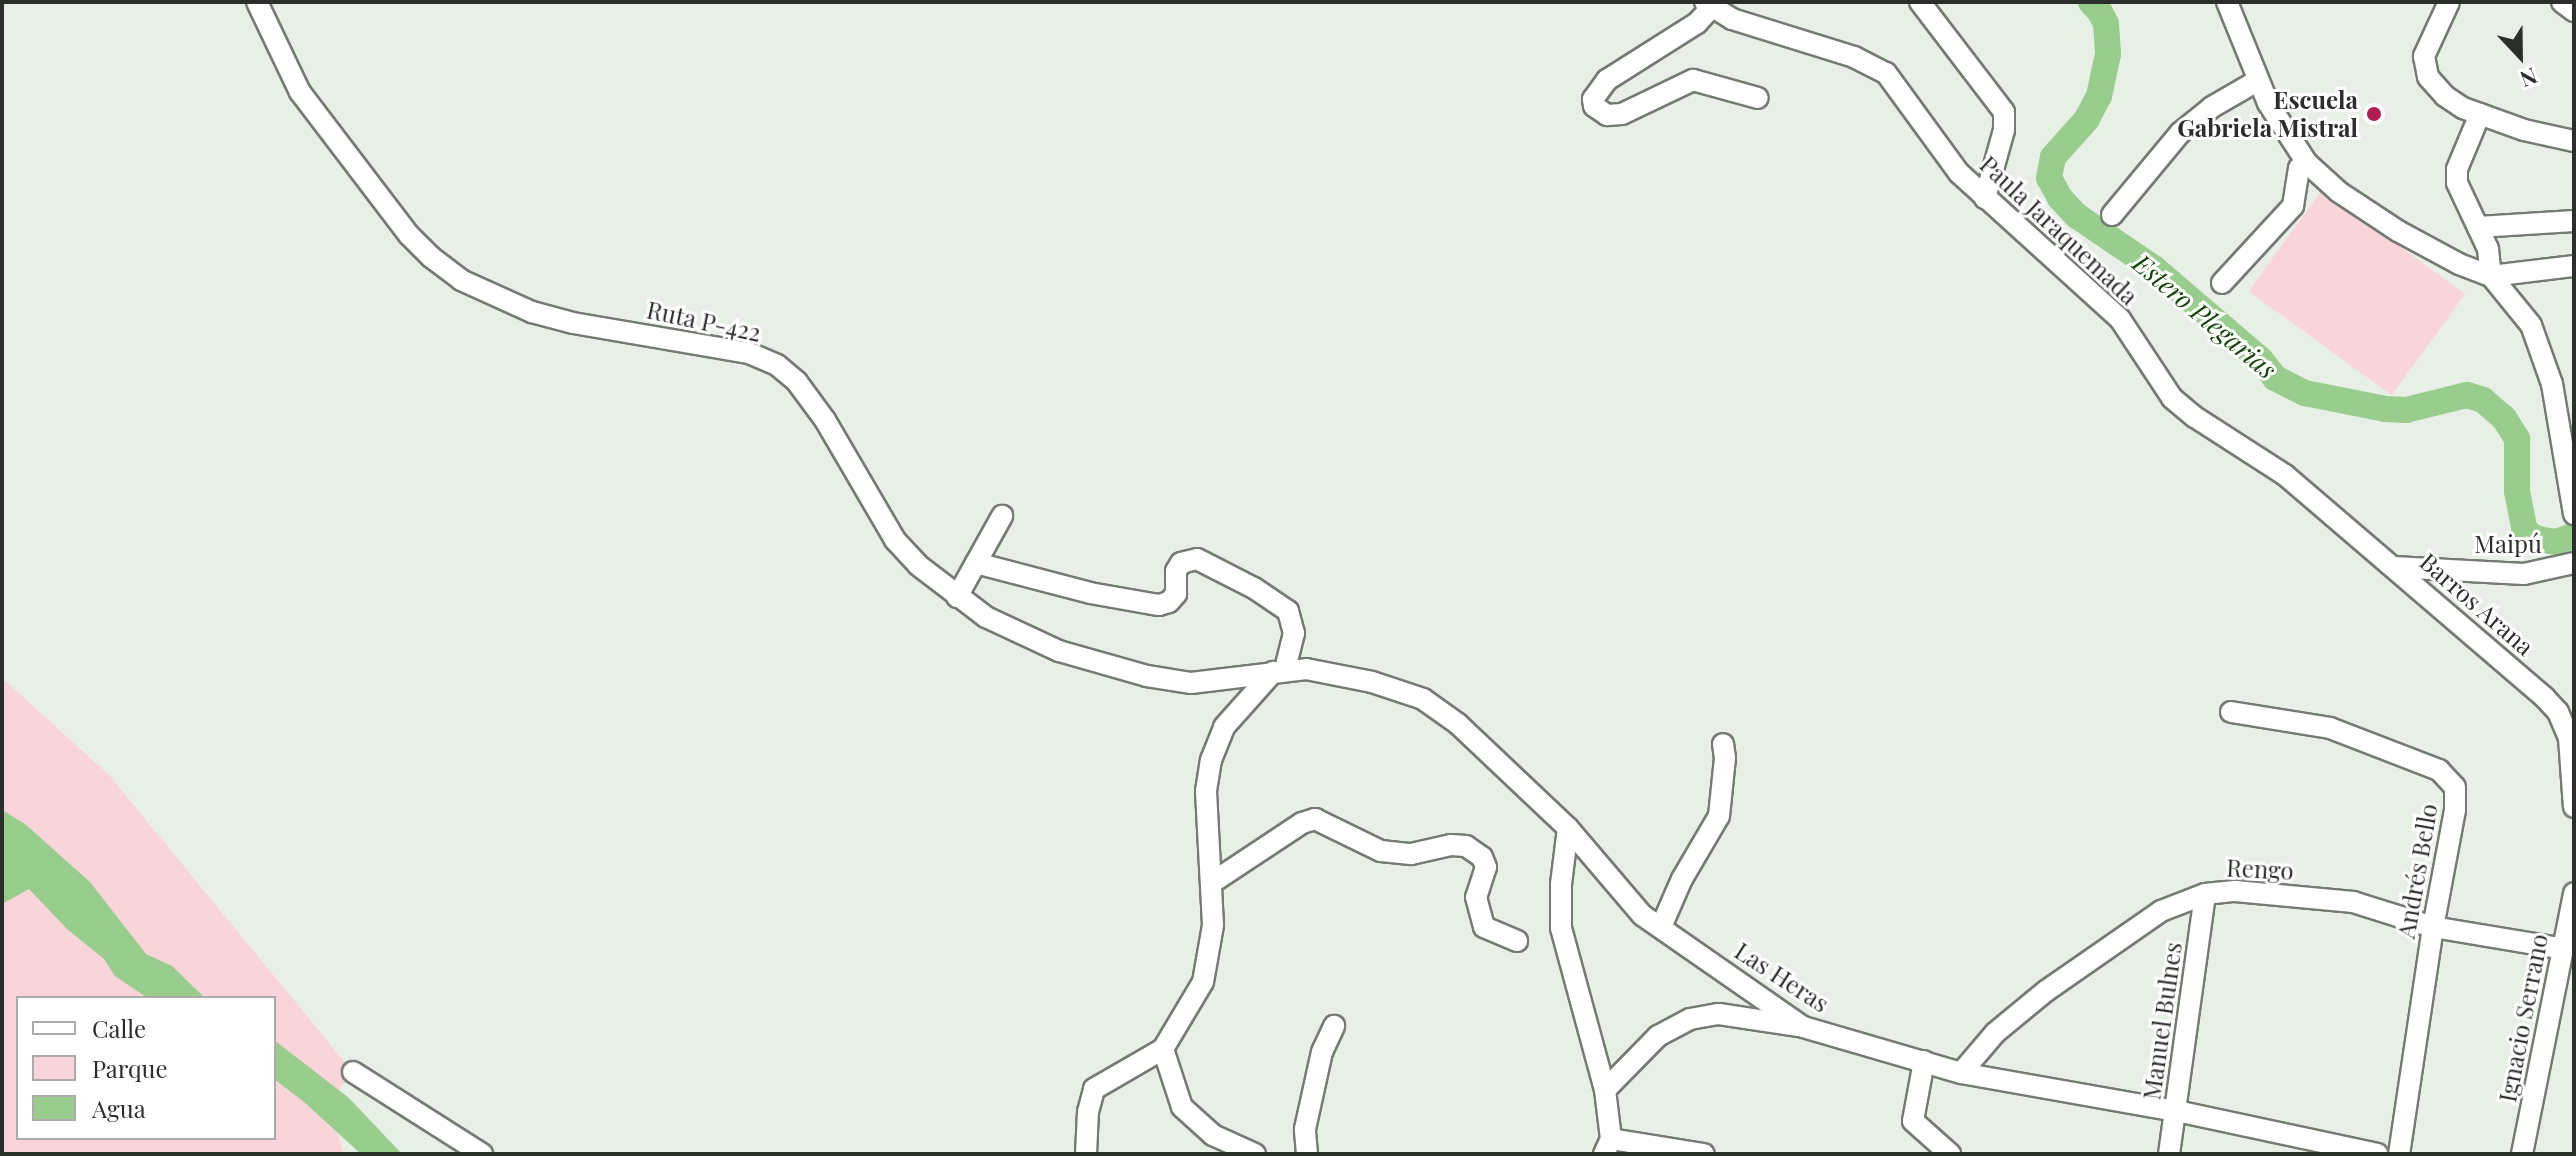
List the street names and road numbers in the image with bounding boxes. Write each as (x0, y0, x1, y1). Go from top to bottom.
street label: Paula Jaraquemada (1974, 149, 2144, 311)
street label: Ruta P-422 (644, 295, 764, 347)
street label: Maipú (2474, 530, 2542, 558)
street label: Barros Arana (2414, 547, 2540, 661)
street label: Andrés Bello (2391, 801, 2443, 941)
street label: Rengo (2226, 853, 2294, 885)
street label: Ignacio Serrano (2493, 932, 2553, 1104)
street label: Las Heras (1730, 936, 1834, 1018)
street label: Manuel Bulnes (2137, 940, 2187, 1102)

